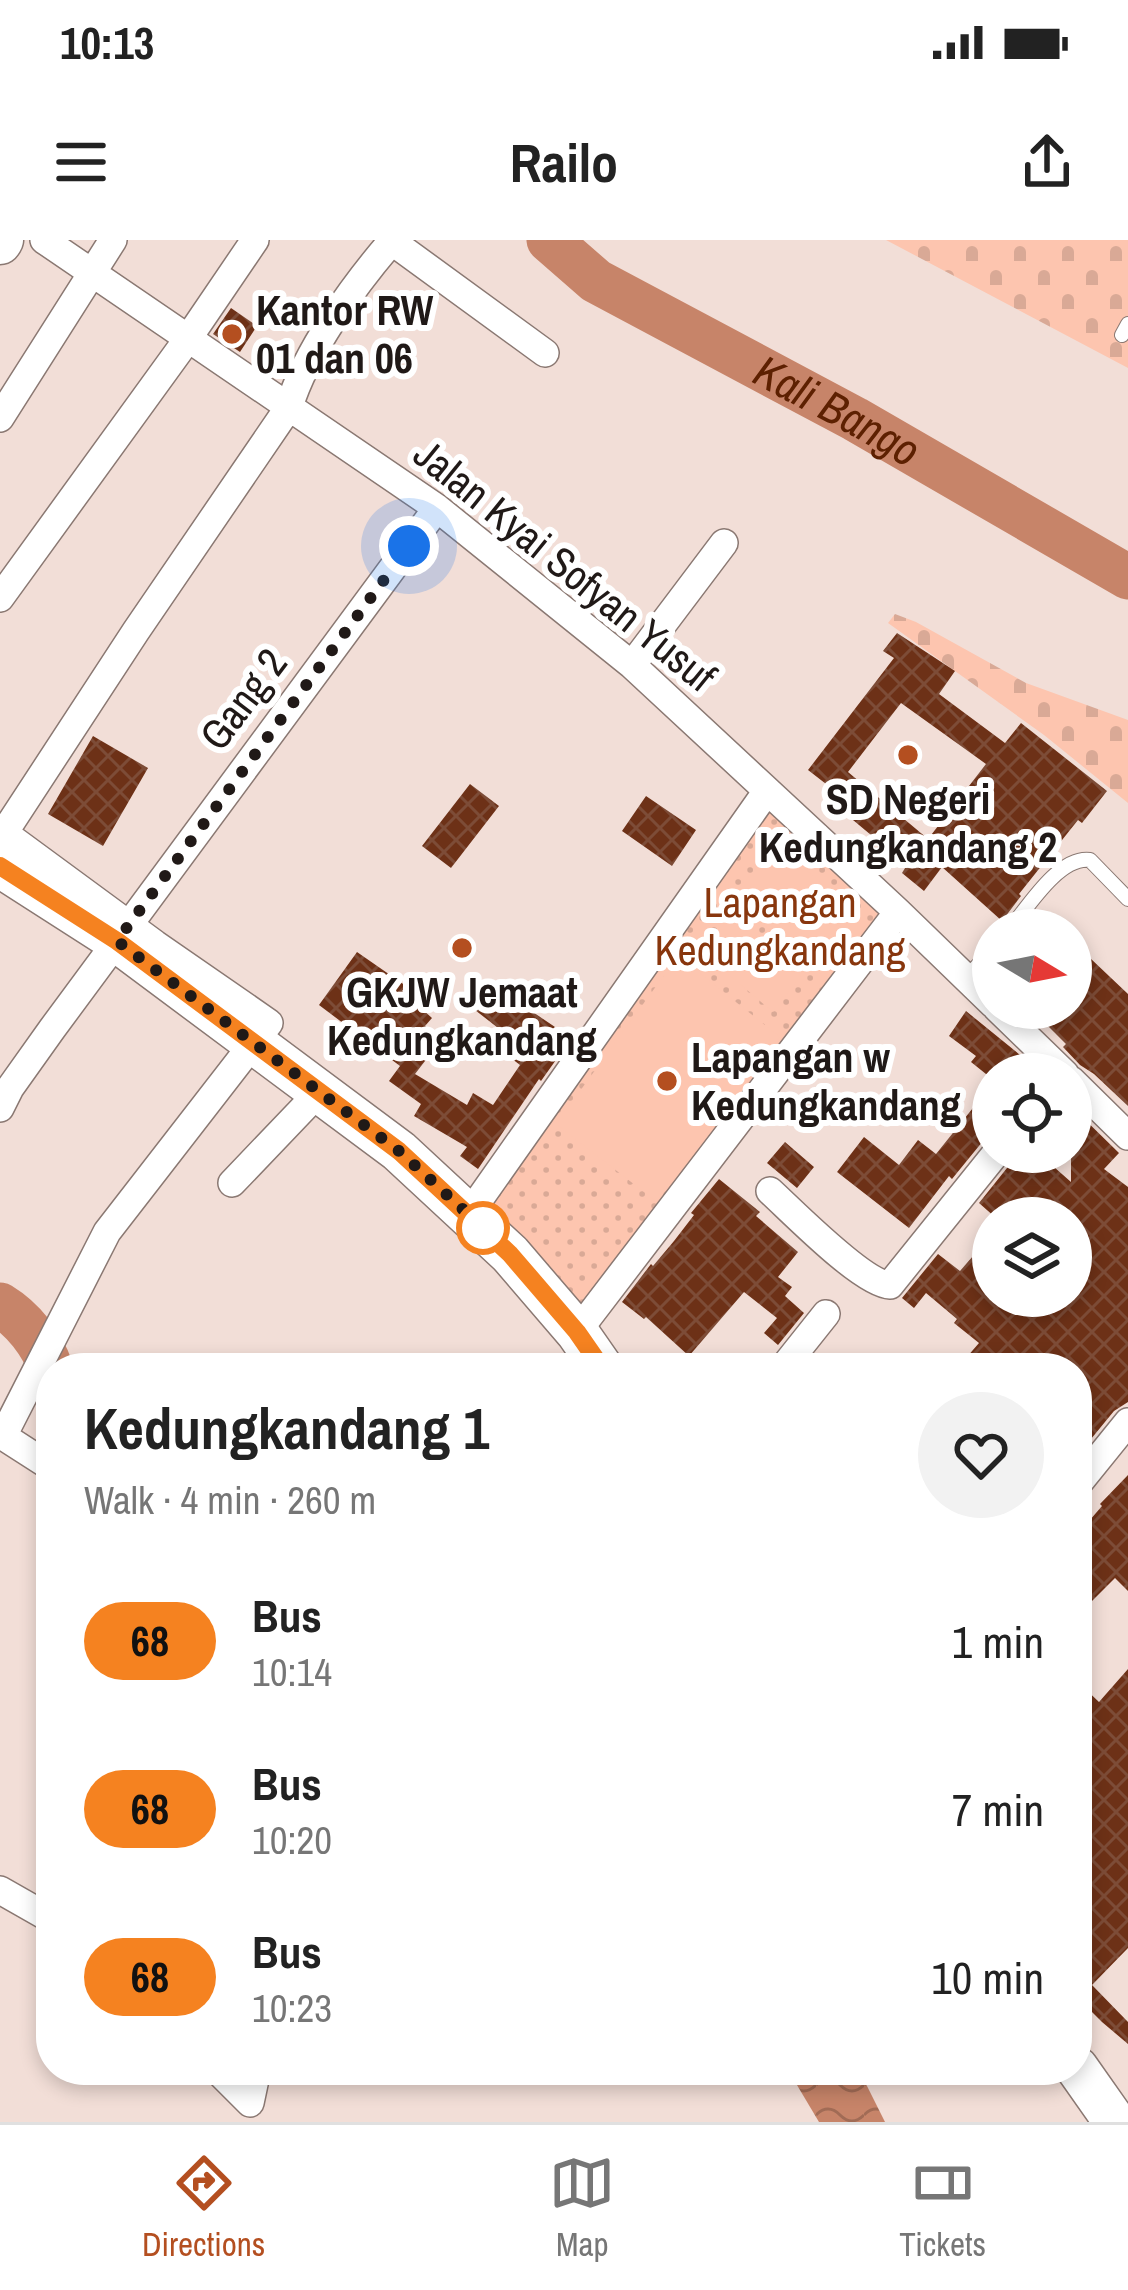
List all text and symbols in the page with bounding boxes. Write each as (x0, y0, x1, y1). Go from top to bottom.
text: 10:13 (60, 12, 154, 73)
text: Railo (510, 126, 618, 199)
icon: menu (48, 129, 114, 195)
icon: share (1014, 129, 1080, 195)
place label: Kantor RW 01 dan 06 (256, 282, 434, 386)
marker: Kantor RW 01 dan 06 (219, 321, 245, 347)
water label: Kali Bango (744, 340, 932, 480)
street label: Jalan Kyai Sofyan Yusuf (403, 426, 728, 704)
your location (379, 516, 439, 576)
street label: Gang 2 (187, 637, 299, 761)
marker: SD Negeri Kedungkandang 2 (895, 742, 921, 768)
place label: SD Negeri Kedungkandang 2 (759, 771, 1057, 875)
park label: Lapangan Kedungkandang (655, 874, 905, 978)
north arrow (972, 909, 1092, 1029)
map controls (972, 909, 1092, 1317)
marker: GKJW Jemaat Kedungkandang (449, 935, 475, 961)
place label: GKJW Jemaat Kedungkandang (327, 964, 597, 1068)
place label: Lapangan w Kedungkandang (691, 1029, 961, 1133)
button: locate (972, 1053, 1092, 1173)
marker: Lapangan w Kedungkandang (654, 1068, 680, 1094)
button: layers (972, 1197, 1092, 1317)
unlabelled marker (458, 1203, 508, 1253)
text: Kedungkandang 1 (84, 1390, 489, 1467)
button: heart (918, 1392, 1044, 1518)
text: Walk · 4 min · 260 m (84, 1474, 376, 1526)
text: Bus (252, 1585, 322, 1646)
text: 1 min (952, 1611, 1044, 1672)
text: 68 (131, 1613, 169, 1669)
text: 10:14 (252, 1646, 332, 1698)
text: Bus (252, 1753, 322, 1814)
text: 7 min (952, 1779, 1044, 1840)
text: 68 (131, 1781, 169, 1837)
text: 10:20 (252, 1814, 332, 1866)
text: Bus (252, 1921, 322, 1982)
text: 10 min (931, 1947, 1044, 2008)
text: 68 (131, 1949, 169, 2005)
text: 10:23 (252, 1982, 332, 2034)
tab: Directions (142, 2150, 265, 2266)
tab: Map (549, 2150, 615, 2266)
tab: Tickets (899, 2150, 986, 2266)

